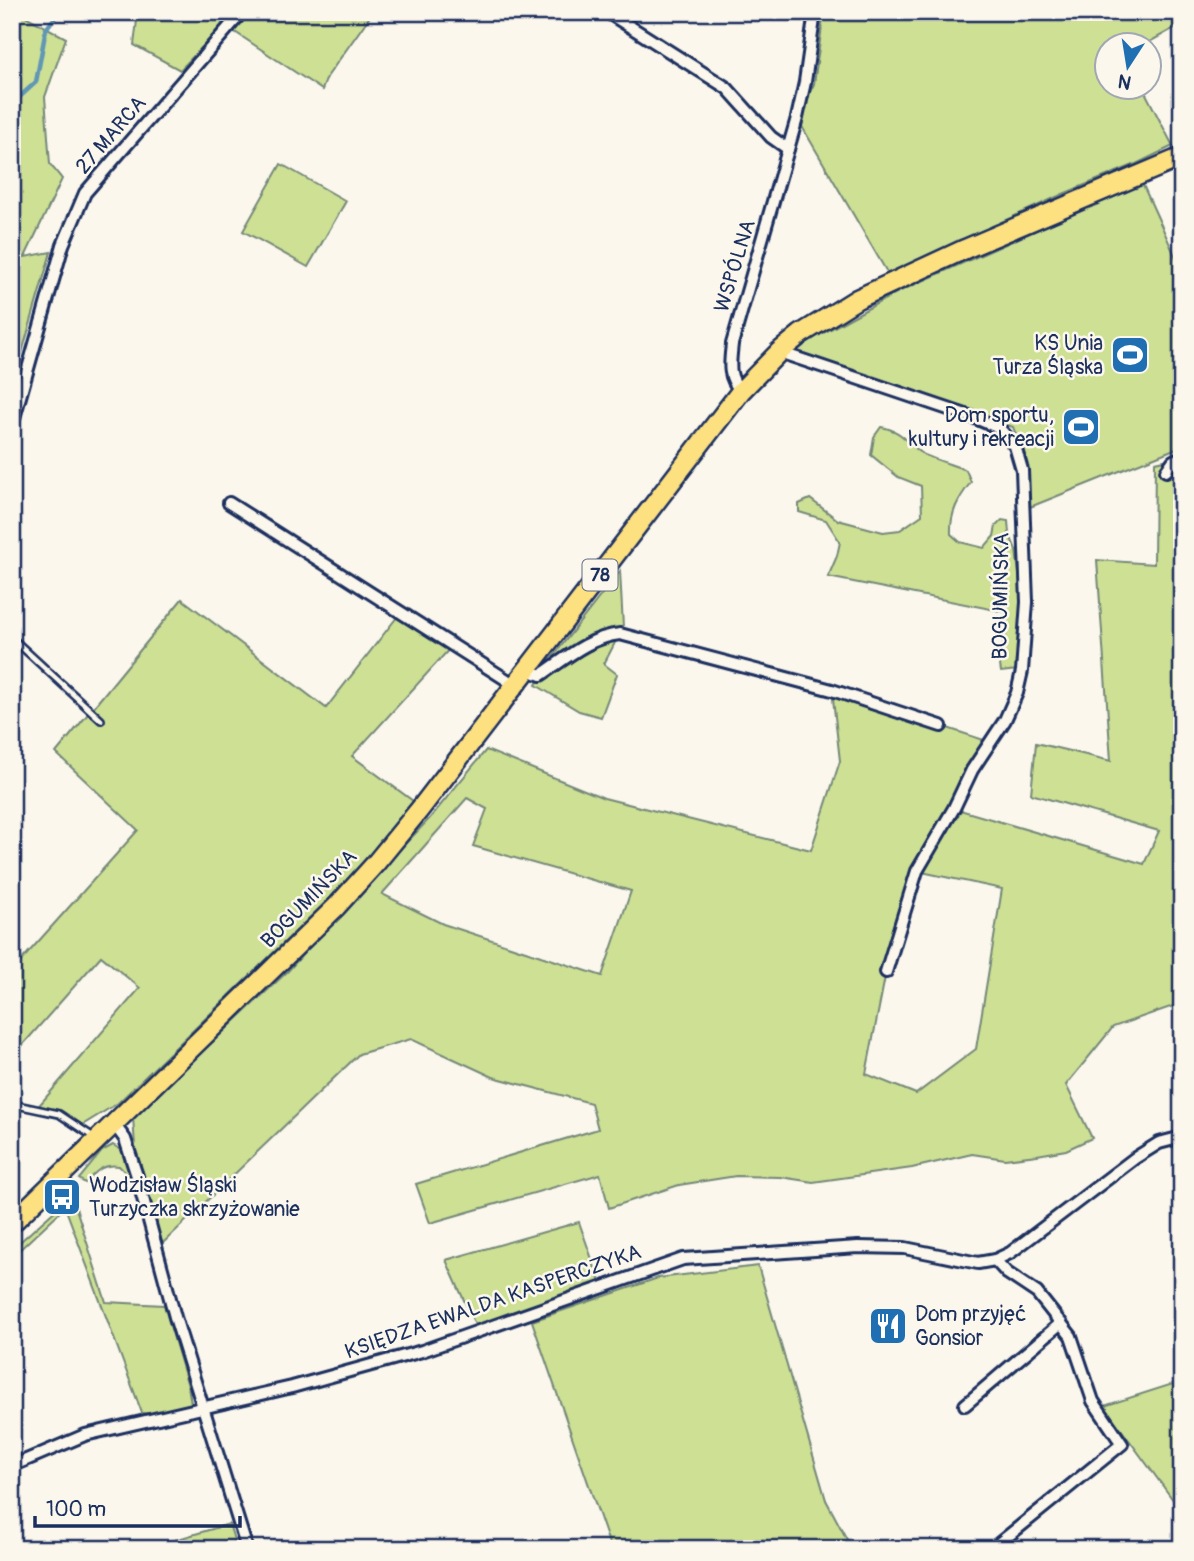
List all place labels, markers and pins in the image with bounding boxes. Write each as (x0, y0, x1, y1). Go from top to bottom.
place label: KS Unia Turza Śląska (992, 330, 1103, 381)
sports icon: KS Unia Turza Śląska (1109, 334, 1151, 376)
place label: Dom sportu, kultury i rekreacji (909, 402, 1054, 453)
sports icon: Dom sportu, kultury i rekreacji (1060, 406, 1102, 448)
place label: Wodzisław Śląski Turzyczka skrzyżowanie (89, 1172, 300, 1223)
bus stop icon: Wodzisław Śląski Turzyczka skrzyżowanie (41, 1176, 83, 1218)
place label: Dom przyjęć Gonsior (915, 1301, 1026, 1352)
restaurant icon: Dom przyjęć Gonsior (867, 1305, 909, 1347)

